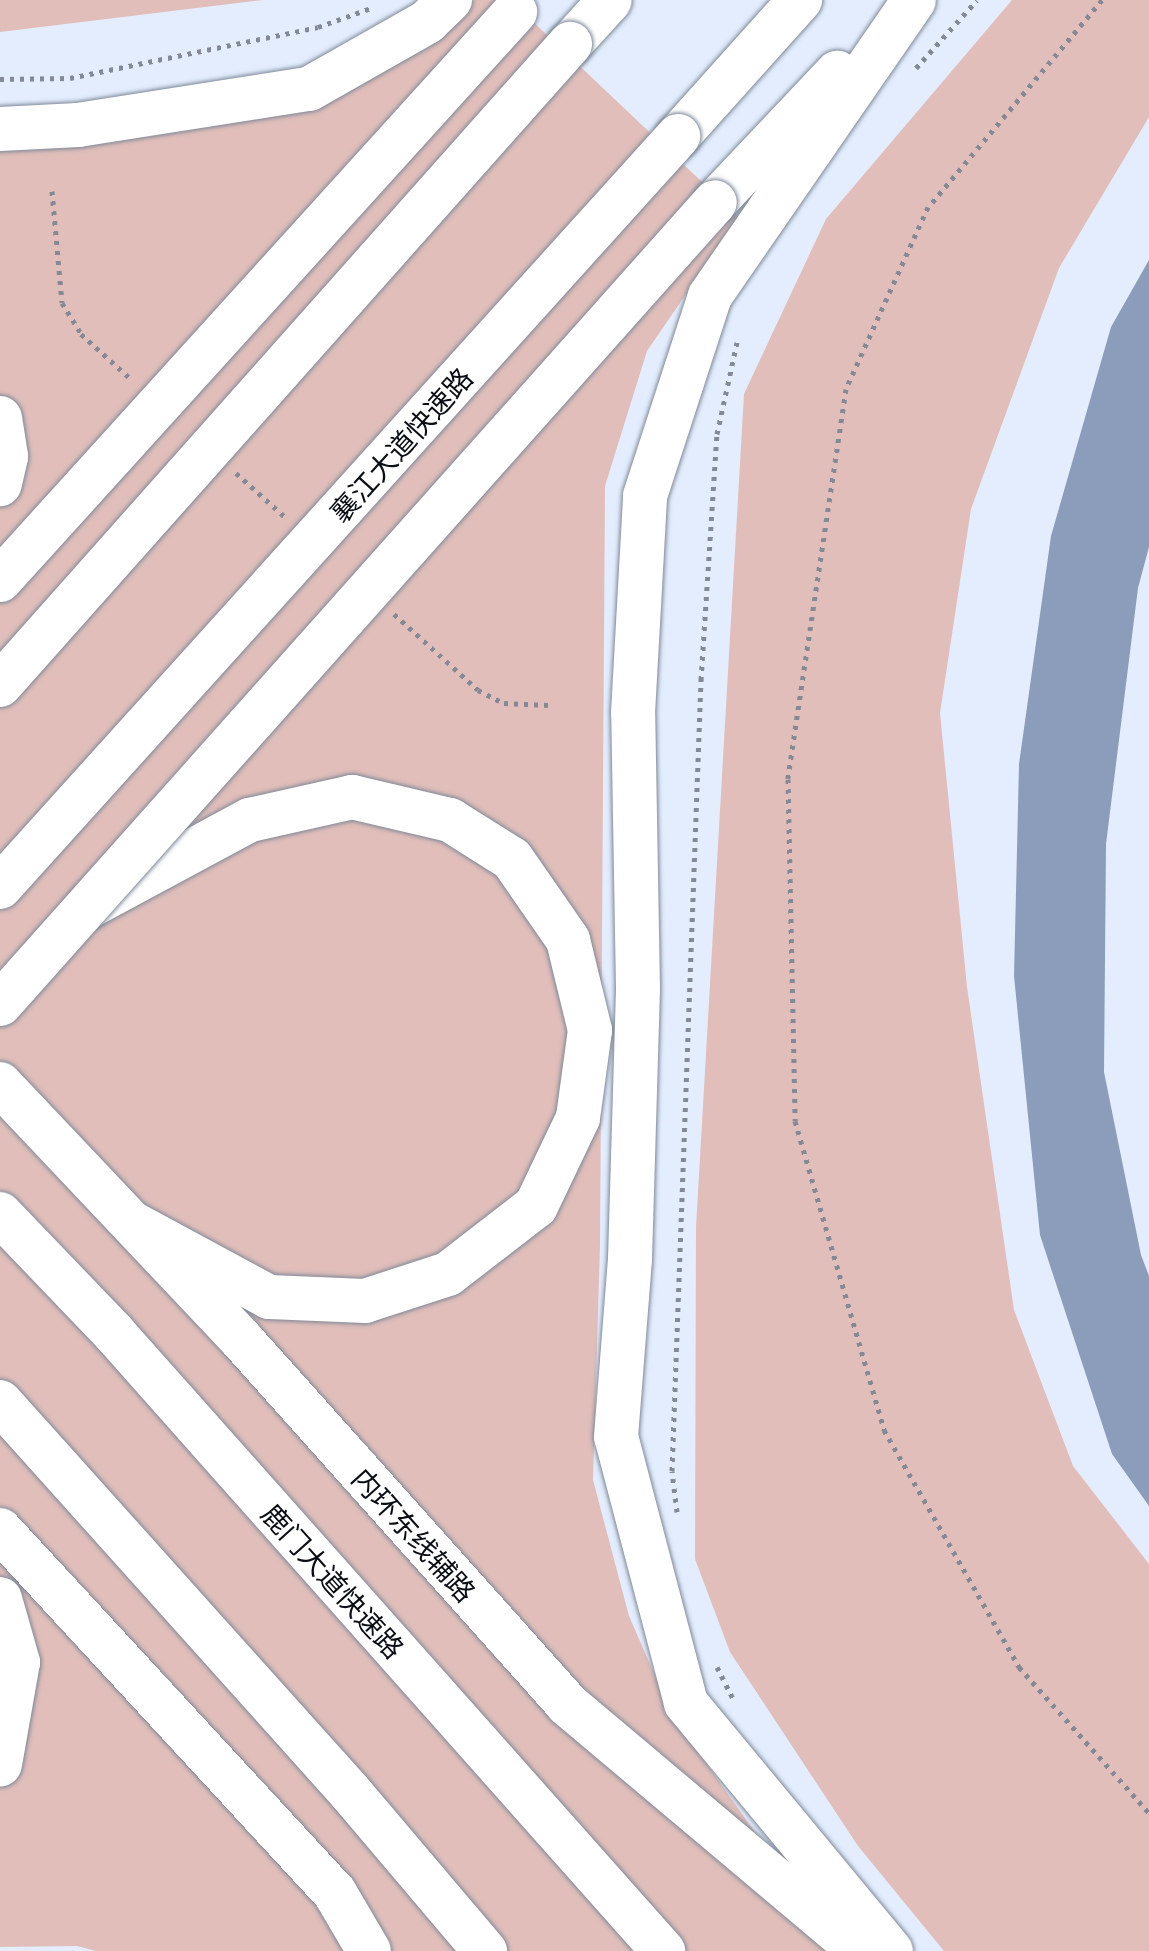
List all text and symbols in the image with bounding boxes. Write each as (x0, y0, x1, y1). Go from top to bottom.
street label: 襄江大道快速路 (322, 360, 478, 528)
street label: 内环东线辅路 (346, 1460, 484, 1608)
street label: 鹿门大道快速路 (256, 1496, 412, 1664)

